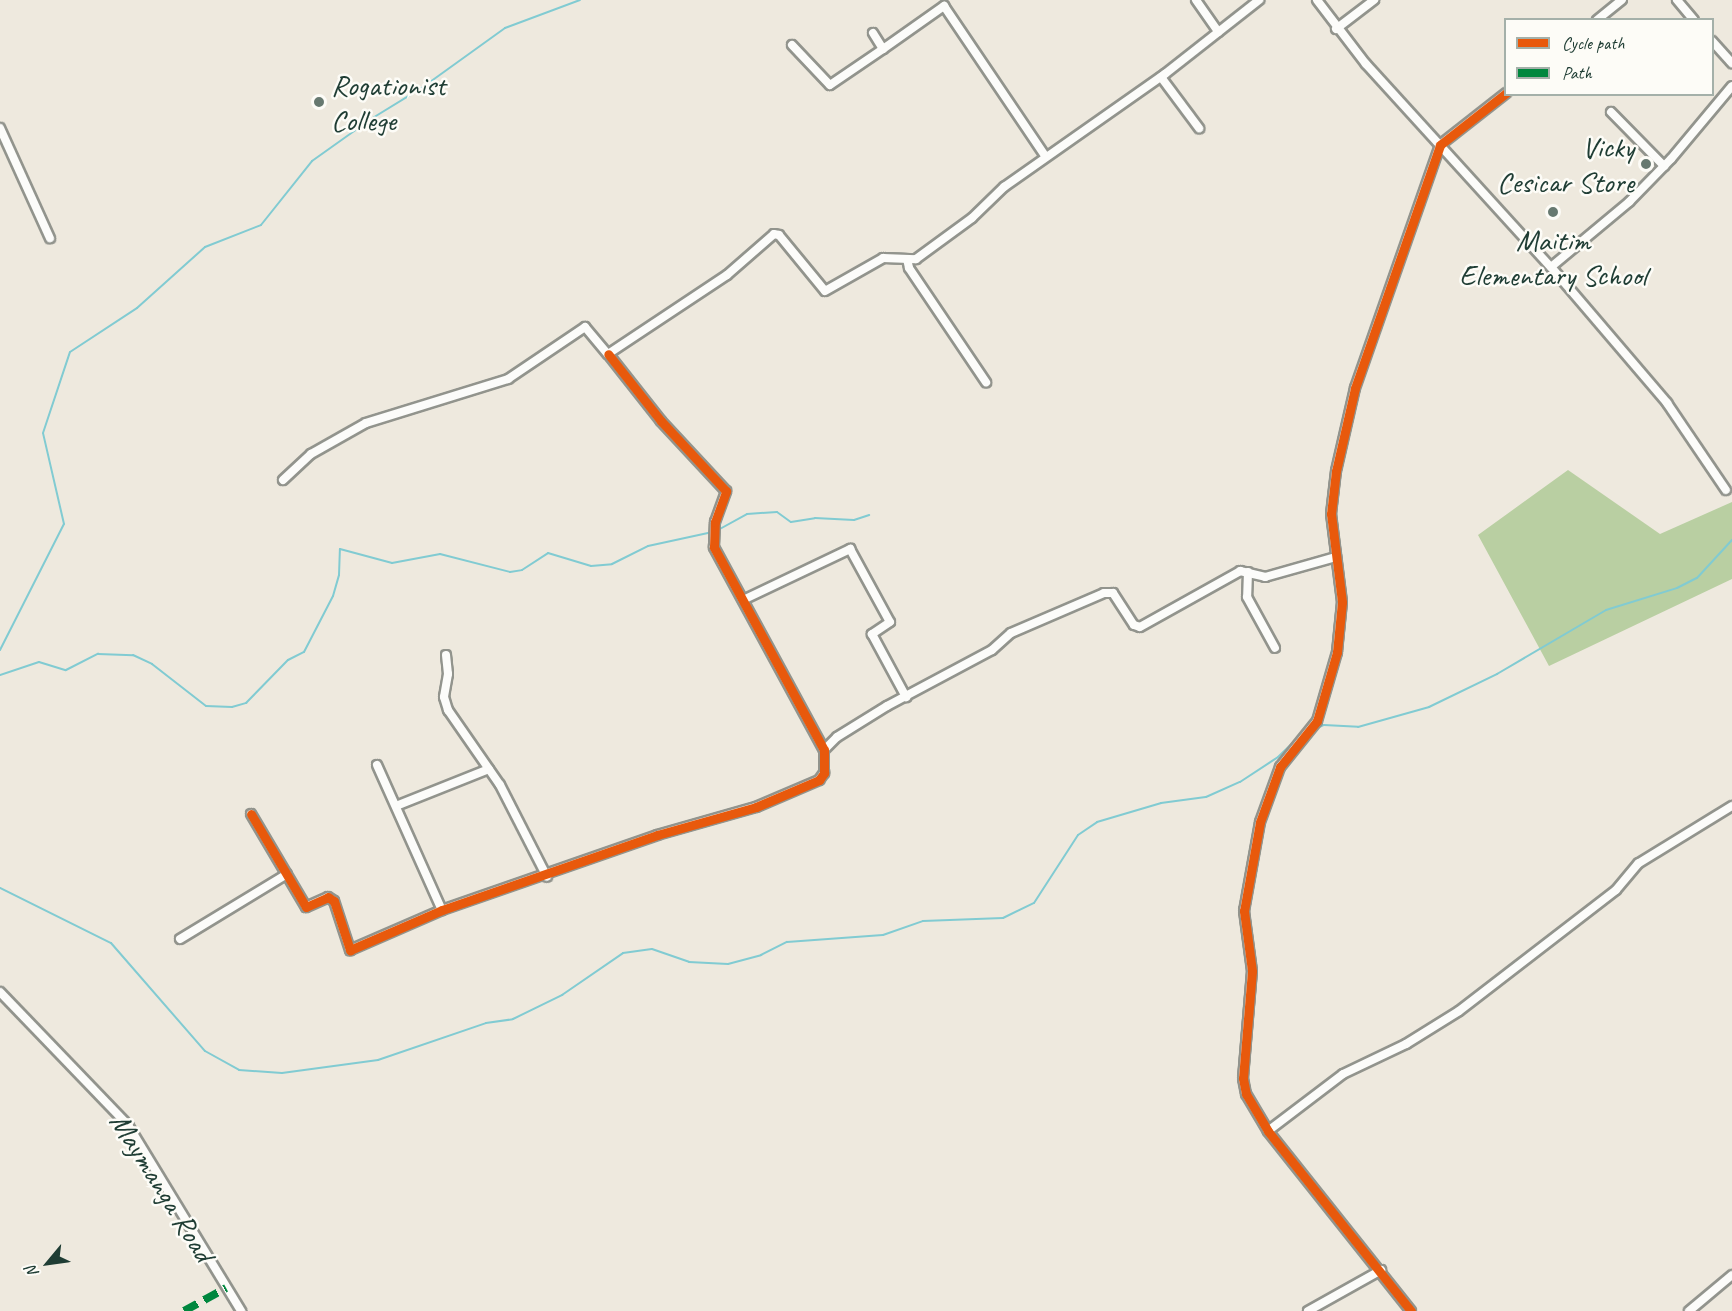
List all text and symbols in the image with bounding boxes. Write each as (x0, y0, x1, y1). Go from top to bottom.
legend (1504, 18, 1714, 96)
text: Cycle path (1562, 32, 1624, 54)
text: Path (1562, 62, 1592, 84)
place label: Rogationist College (331, 67, 445, 138)
marker: Rogationist College (312, 95, 326, 109)
place label: Vicky Cesicar Store (1497, 129, 1634, 200)
marker: Vicky Cesicar Store (1639, 157, 1653, 171)
marker: Maitim Elementary School (1546, 205, 1560, 219)
place label: Maitim Elementary School (1459, 222, 1647, 292)
street label: Maymanga Road (102, 1106, 222, 1268)
north arrow (18, 1233, 78, 1293)
text: N (21, 1263, 43, 1281)

